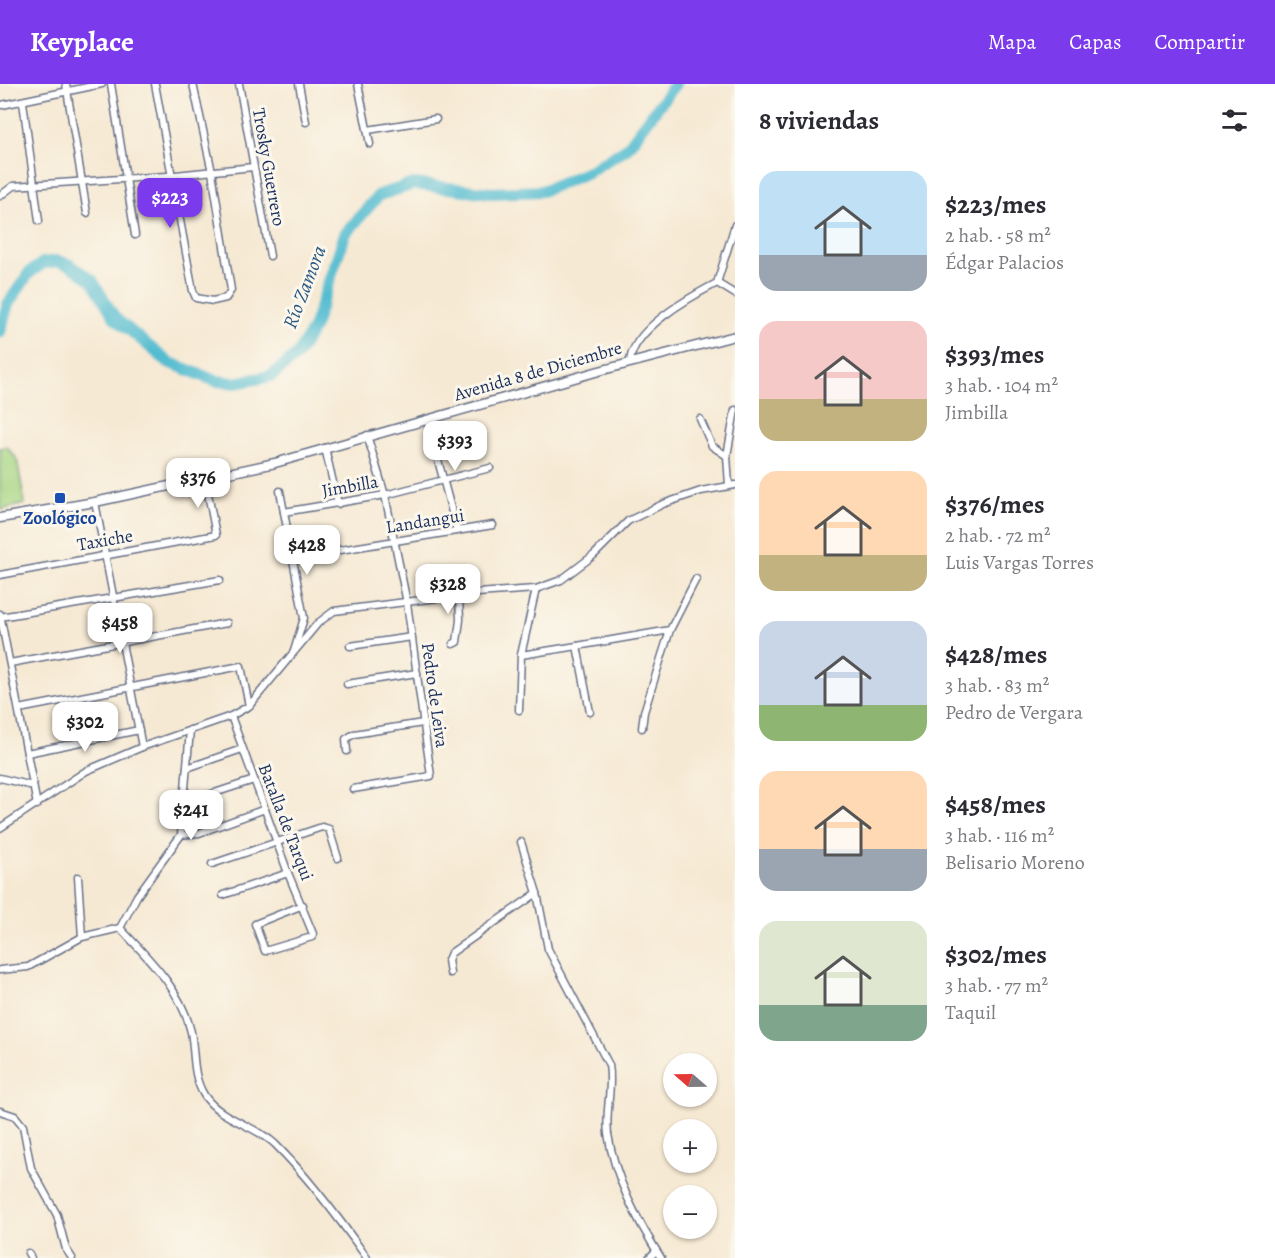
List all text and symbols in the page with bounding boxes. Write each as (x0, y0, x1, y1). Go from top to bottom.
text: Keyplace (30, 23, 134, 61)
text: Mapa (988, 28, 1036, 56)
text: Capas (1069, 28, 1122, 56)
text: Compartir (1155, 28, 1245, 56)
text: 8 viviendas (759, 103, 879, 138)
icon: filters (1218, 104, 1251, 137)
street label: Trosky Guerrero (247, 106, 291, 228)
pin: $223 (134, 178, 206, 229)
text: $223 (151, 184, 189, 211)
text: $223/mes (945, 187, 1046, 222)
icon: home (807, 195, 879, 267)
text: 2 hab. · 58 m² (945, 222, 1051, 249)
water label: Río Zamora (276, 242, 333, 333)
text: Édgar Palacios (945, 249, 1064, 276)
street label: Avenida 8 de Diciembre (450, 336, 625, 407)
text: $393/mes (945, 337, 1044, 372)
icon: home (807, 345, 879, 417)
text: 3 hab. · 104 m² (945, 372, 1058, 399)
text: Jimbilla (945, 399, 1008, 426)
pin: $393 (419, 421, 491, 472)
text: $393 (437, 427, 473, 454)
pin: $376 (162, 458, 234, 509)
text: $376 (180, 464, 216, 491)
street label: Jimbilla (320, 469, 381, 503)
text: $376/mes (945, 487, 1045, 522)
marker: Zoológico (53, 491, 67, 505)
icon: home (807, 495, 879, 567)
street label: Landangui (384, 503, 466, 539)
place label: Zoológico (23, 506, 97, 530)
text: 2 hab. · 72 m² (945, 522, 1050, 549)
street label: Taxiche (75, 523, 135, 557)
pin: $428 (271, 525, 343, 576)
text: $428 (288, 531, 326, 558)
text: Luis Vargas Torres (945, 549, 1094, 576)
pin: $328 (412, 564, 484, 615)
text: $328 (429, 570, 467, 597)
pin: $458 (84, 603, 156, 654)
text: $458 (102, 609, 138, 636)
text: $428/mes (945, 637, 1047, 672)
street label: Pedro de Leiva (416, 641, 454, 750)
icon: home (807, 645, 879, 717)
text: 3 hab. · 83 m² (945, 672, 1049, 699)
text: Pedro de Vergara (945, 699, 1083, 726)
pin: $302 (49, 702, 121, 753)
text: $302 (66, 708, 104, 735)
street label: Batalla de Tarqui (253, 760, 319, 884)
text: $458/mes (945, 787, 1046, 822)
pin: $241 (155, 790, 227, 841)
icon: home (807, 795, 879, 867)
text: $241 (173, 796, 209, 823)
text: 3 hab. · 116 m² (945, 822, 1054, 849)
text: Belisario Moreno (945, 849, 1085, 876)
text: $302/mes (945, 937, 1047, 972)
icon: home (807, 945, 879, 1017)
text: 3 hab. · 77 m² (945, 972, 1048, 999)
text: Taquil (945, 999, 996, 1026)
north arrow (663, 1053, 717, 1107)
map controls (663, 1053, 717, 1239)
button: + (663, 1119, 717, 1173)
button: − (663, 1185, 717, 1239)

